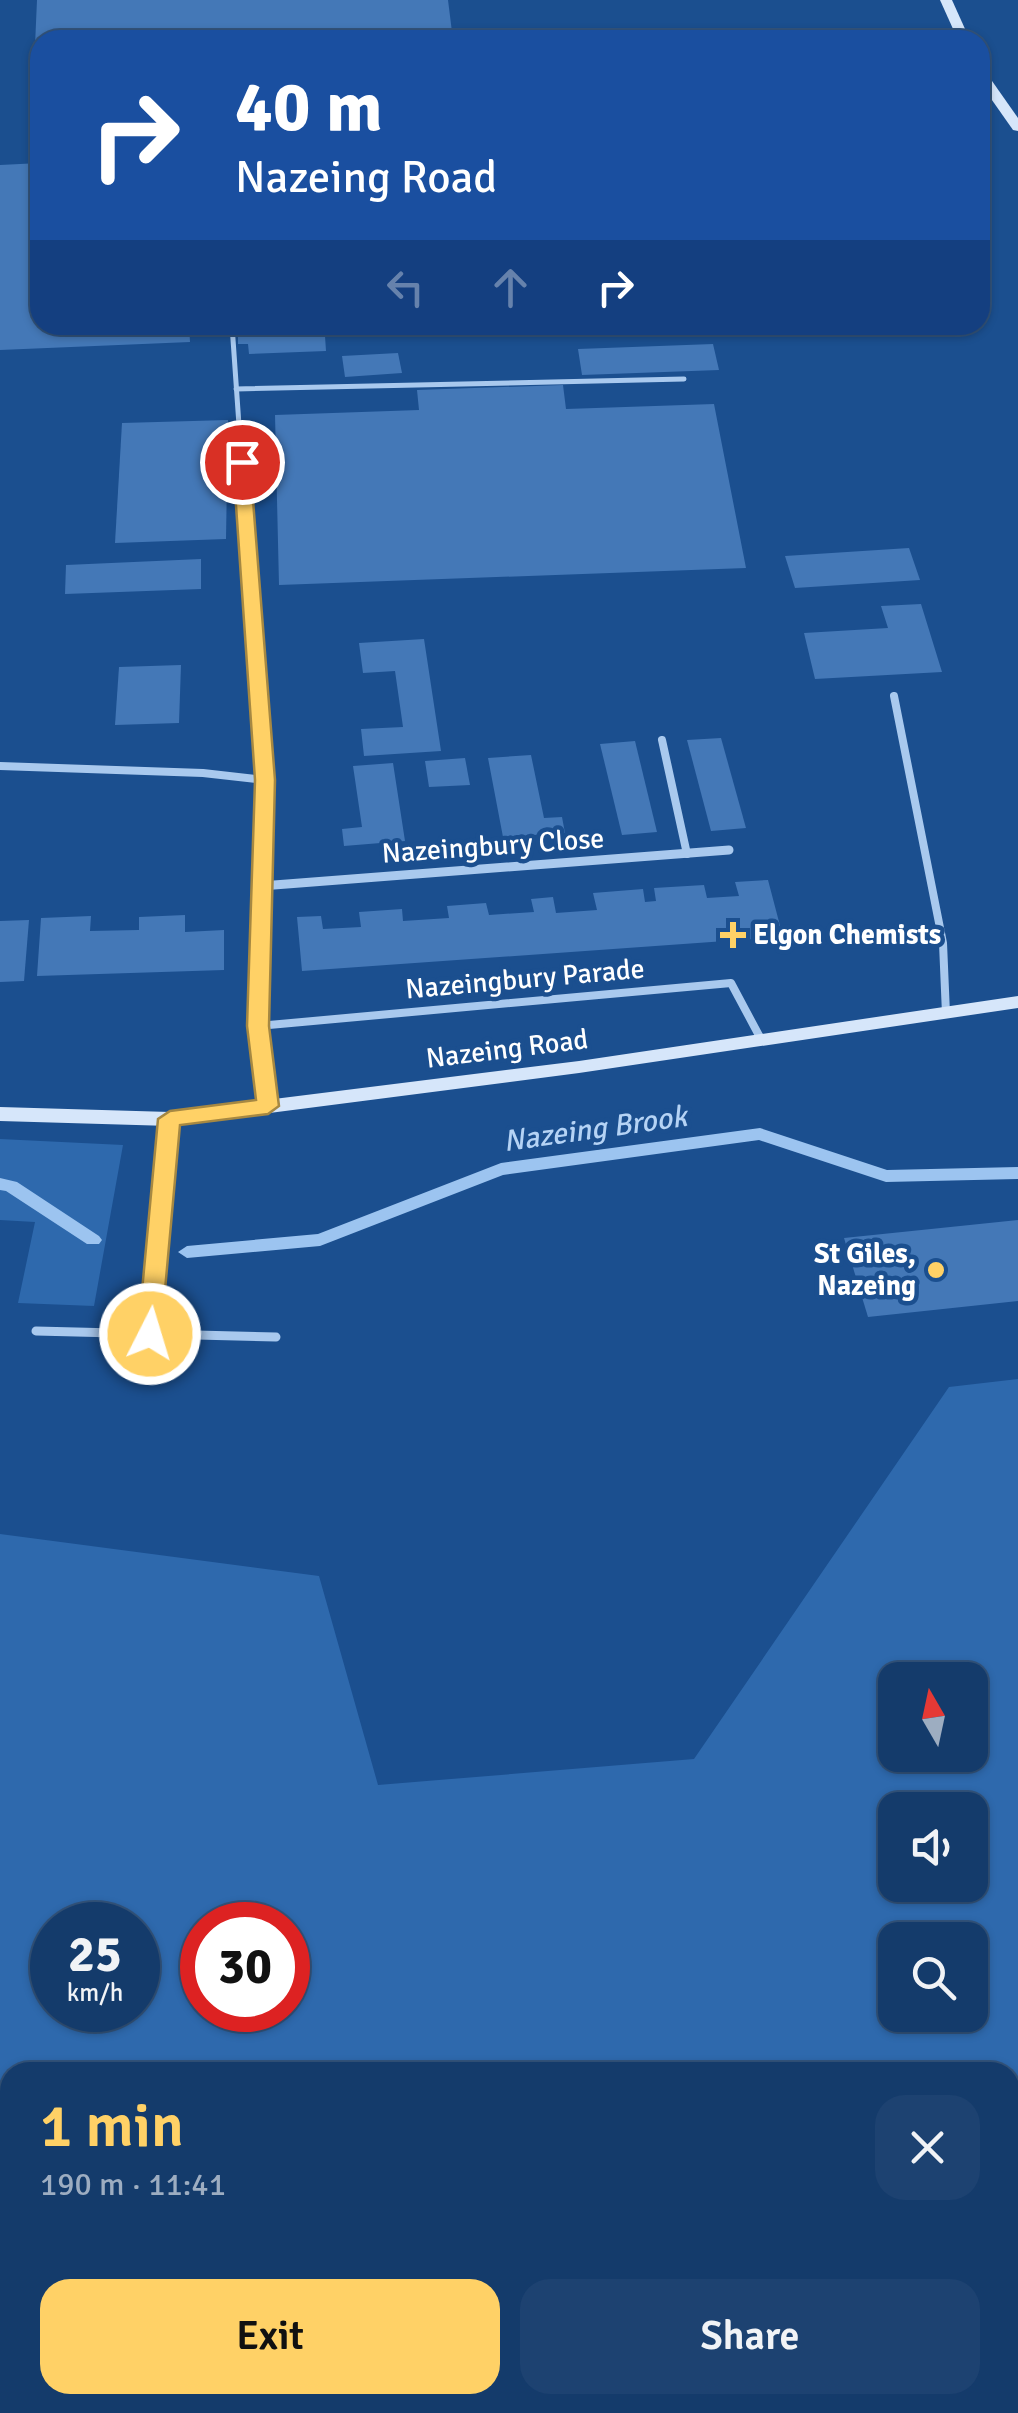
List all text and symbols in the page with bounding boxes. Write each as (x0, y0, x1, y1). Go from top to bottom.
text: 40 m (235, 64, 383, 150)
icon: right (70, 70, 200, 200)
text: Nazeing Road (235, 150, 497, 205)
icon: left (378, 260, 433, 315)
icon: ahead (483, 260, 538, 315)
icon: right (588, 260, 643, 315)
pin (200, 420, 285, 505)
icon: arrive (215, 435, 270, 490)
street label: Nazeingbury Close (381, 821, 605, 871)
place label: Elgon Chemists (753, 918, 941, 952)
marker: Elgon Chemists (722, 924, 744, 946)
street label: Nazeingbury Parade (404, 952, 646, 1006)
street label: Nazeing Road (424, 1022, 590, 1076)
water label: Nazeing Brook (501, 1097, 692, 1160)
place label: St Giles, Nazeing (814, 1237, 916, 1303)
marker: St Giles, Nazeing (925, 1259, 947, 1281)
position arrow (98, 1282, 202, 1386)
north arrow (878, 1662, 988, 1772)
map controls (878, 1662, 988, 2032)
button: sound (878, 1792, 988, 1902)
speed limit sign: 30 (180, 1902, 310, 2032)
button: search (878, 1922, 988, 2032)
text: 25 (68, 1924, 122, 1986)
text: km/h (67, 1977, 123, 2008)
text: 1 min (40, 2090, 184, 2164)
button: close (875, 2095, 980, 2200)
text: 190 m · 11:41 (40, 2165, 226, 2204)
button: Exit (40, 2279, 500, 2394)
button: Share (520, 2279, 980, 2394)

